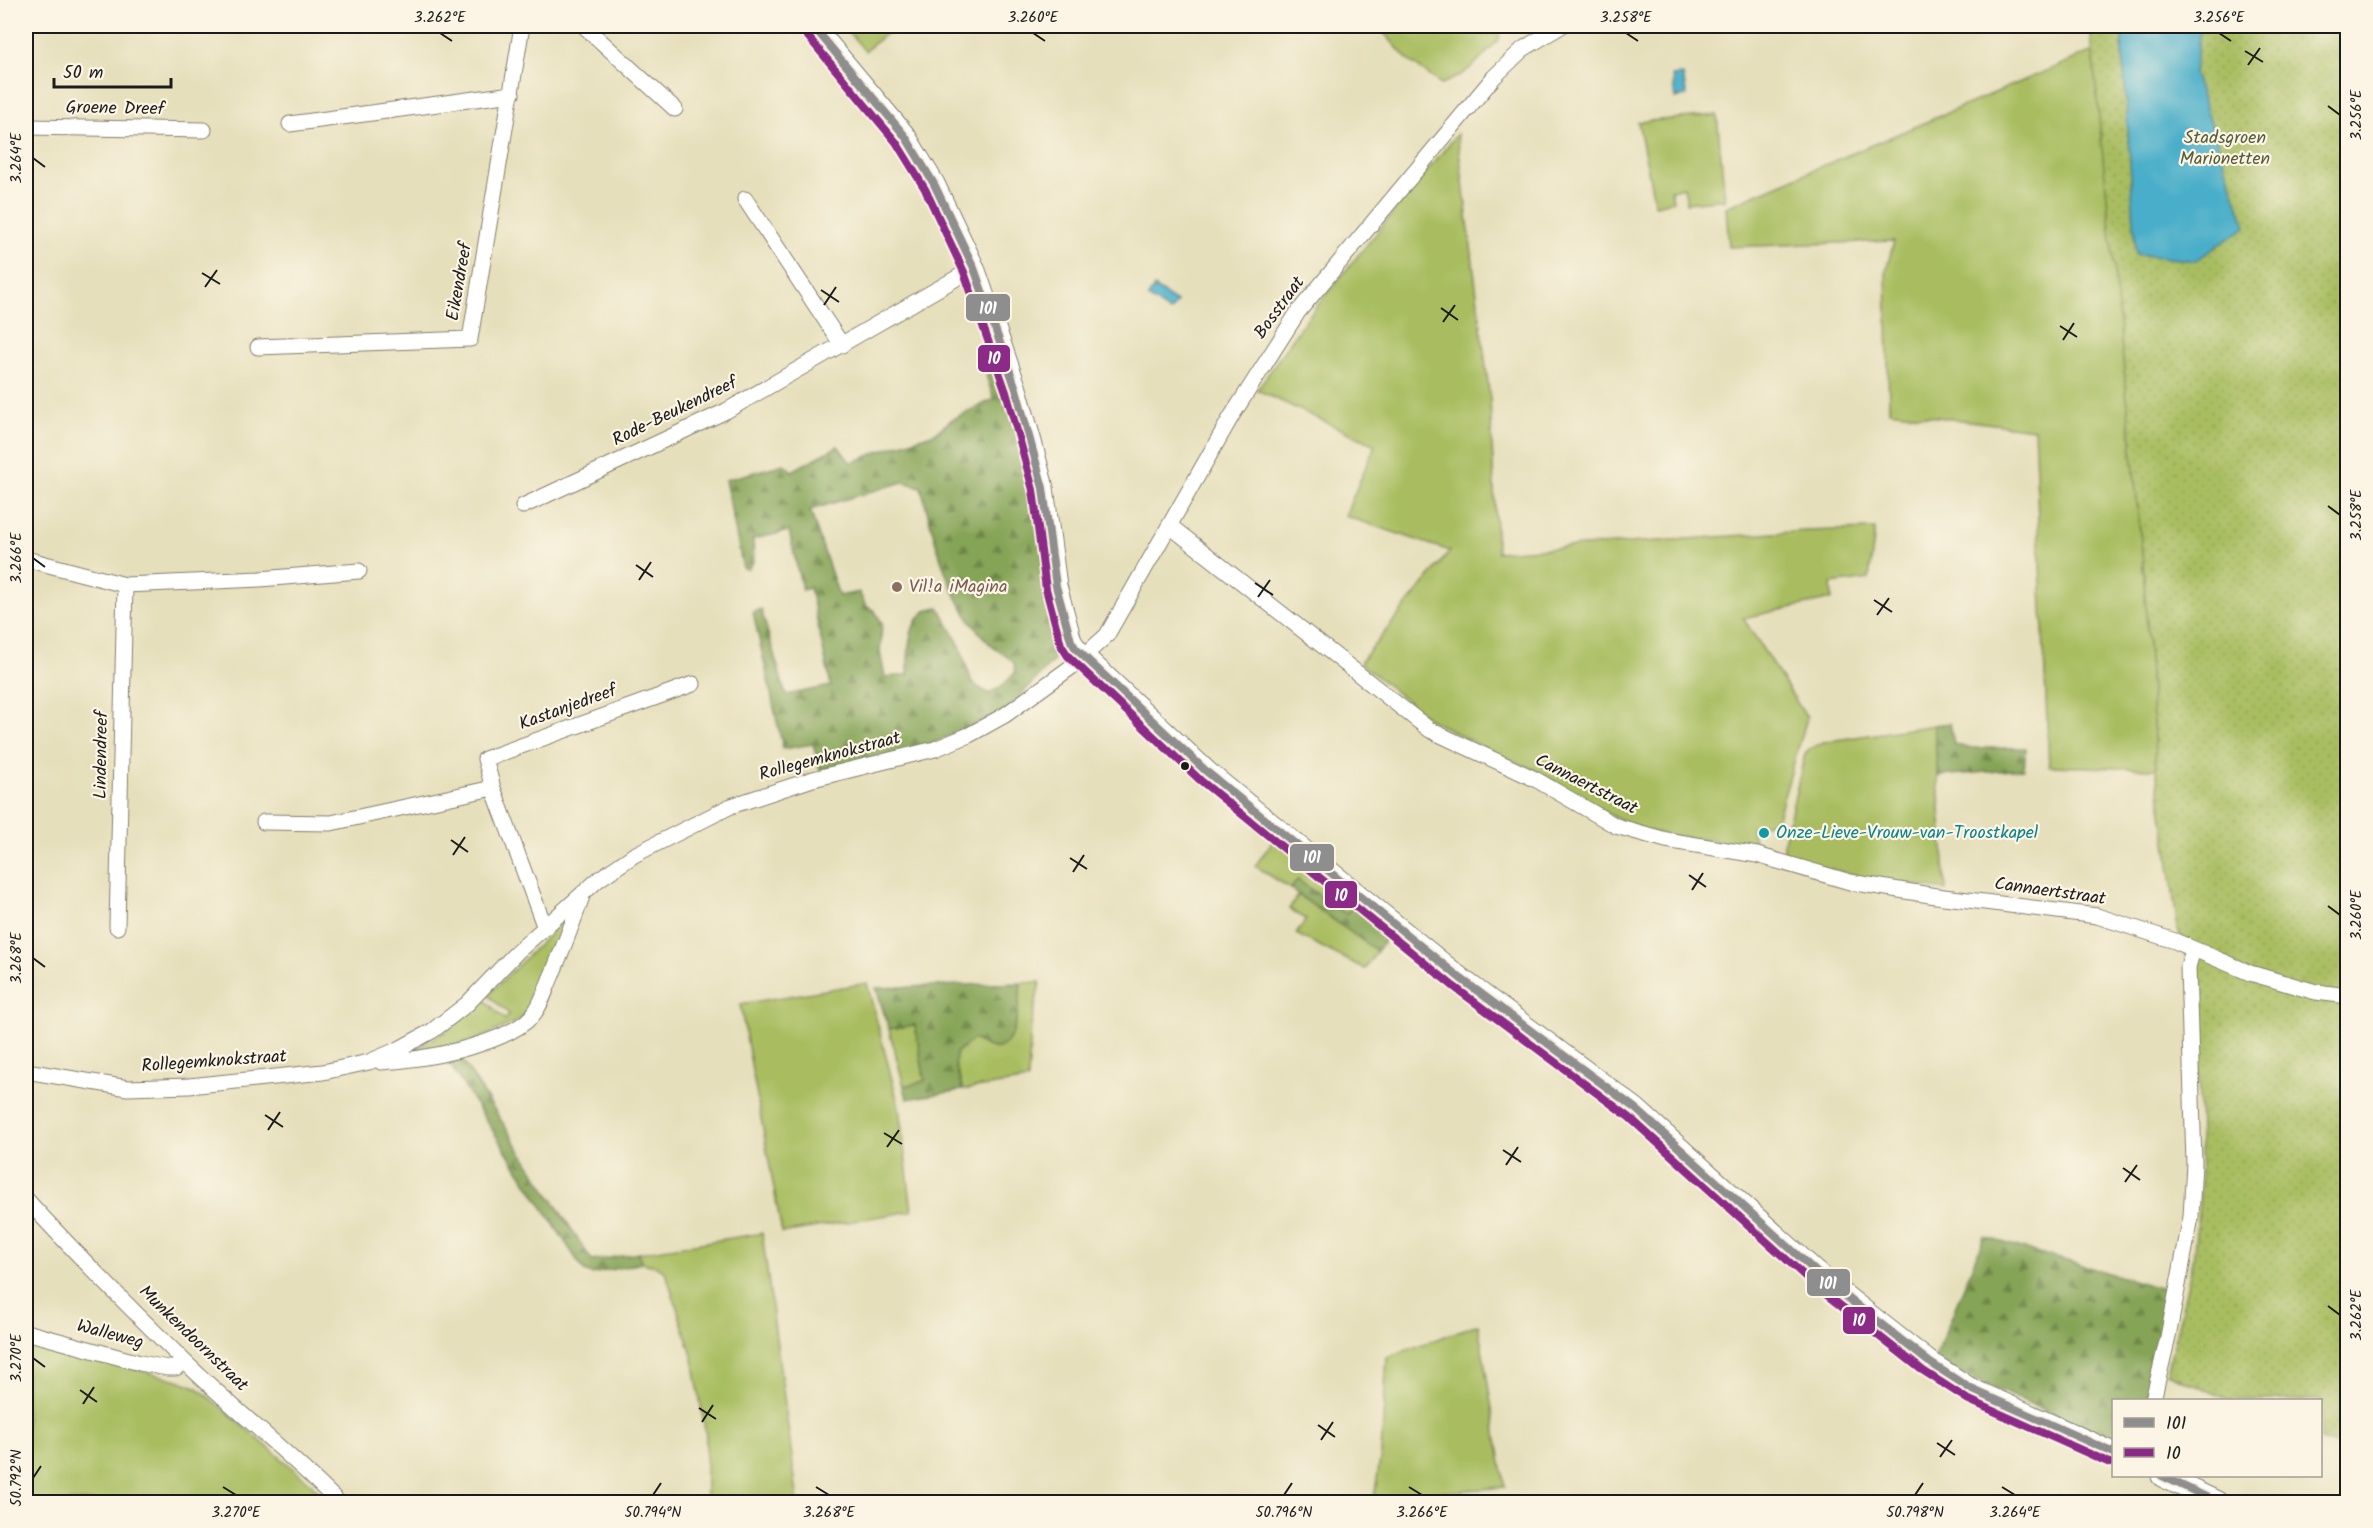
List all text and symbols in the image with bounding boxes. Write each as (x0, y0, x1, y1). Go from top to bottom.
text: 3.262°E (414, 6, 467, 30)
text: 3.260°E (1008, 6, 1059, 30)
text: 3.258°E (1600, 6, 1653, 30)
text: 3.256°E (2193, 6, 2246, 30)
scale bar (54, 51, 171, 89)
text: 50 m (63, 59, 103, 88)
text: 3.256°E (2345, 88, 2369, 141)
street label: Groene Dreef (65, 94, 167, 124)
park label: Stadsgroen Marionetten (2180, 124, 2270, 174)
text: 3.264°E (5, 131, 29, 184)
street label: Eikendreef (439, 238, 482, 323)
street label: Bosstraat (1247, 270, 1313, 346)
line badge: 101 (965, 293, 1011, 322)
text: 101 (979, 297, 997, 322)
line badge: 10 (977, 344, 1011, 373)
text: 10 (987, 347, 1001, 372)
street label: Rode-Beukendreef (607, 368, 745, 455)
text: 3.258°E (2345, 488, 2369, 541)
text: 3.266°E (5, 531, 29, 584)
place label: Vil!a iMagina (909, 573, 1007, 602)
marker: Vil!a iMagina (890, 580, 904, 594)
street label: Kastanjedreef (515, 676, 623, 739)
street label: Lindendreef (87, 708, 117, 799)
street label: Rollegemknokstraat (756, 724, 905, 790)
street label: Cannaertstraat (1529, 747, 1644, 824)
unlabelled marker (1179, 760, 1191, 772)
place label: Onze-Lieve-Vrouw-van-Troostkapel (1776, 819, 2039, 848)
marker: Onze-Lieve-Vrouw-van-Troostkapel (1757, 826, 1771, 840)
line badge: 101 (1289, 843, 1335, 872)
text: 101 (1303, 846, 1321, 871)
street label: Cannaertstraat (1992, 870, 2109, 914)
line badge: 10 (1324, 880, 1358, 909)
text: 10 (1334, 884, 1348, 909)
text: 3.260°E (2345, 889, 2369, 940)
text: 3.268°E (5, 931, 29, 984)
street label: Rollegemknokstraat (140, 1042, 289, 1082)
line badge: 101 (1806, 1268, 1851, 1297)
text: 101 (1819, 1272, 1837, 1297)
street label: Munkendoornstraat (131, 1279, 256, 1400)
text: 3.262°E (2345, 1288, 2369, 1341)
line badge: 10 (1842, 1306, 1876, 1335)
text: 10 (1852, 1309, 1866, 1334)
street label: Walleweg (73, 1312, 147, 1358)
text: 3.270°E (5, 1332, 29, 1383)
legend (2112, 1399, 2322, 1477)
text: 101 (2166, 1410, 2186, 1439)
text: 10 (2166, 1440, 2181, 1469)
text: 50.792°N (5, 1449, 29, 1507)
text: 3.270°E (211, 1501, 262, 1525)
text: 50.794°N (625, 1501, 681, 1525)
text: 3.268°E (803, 1501, 856, 1525)
text: 50.796°N (1256, 1501, 1312, 1525)
text: 3.266°E (1396, 1501, 1449, 1525)
text: 50.798°N (1886, 1501, 1944, 1525)
text: 3.264°E (1989, 1501, 2042, 1525)

